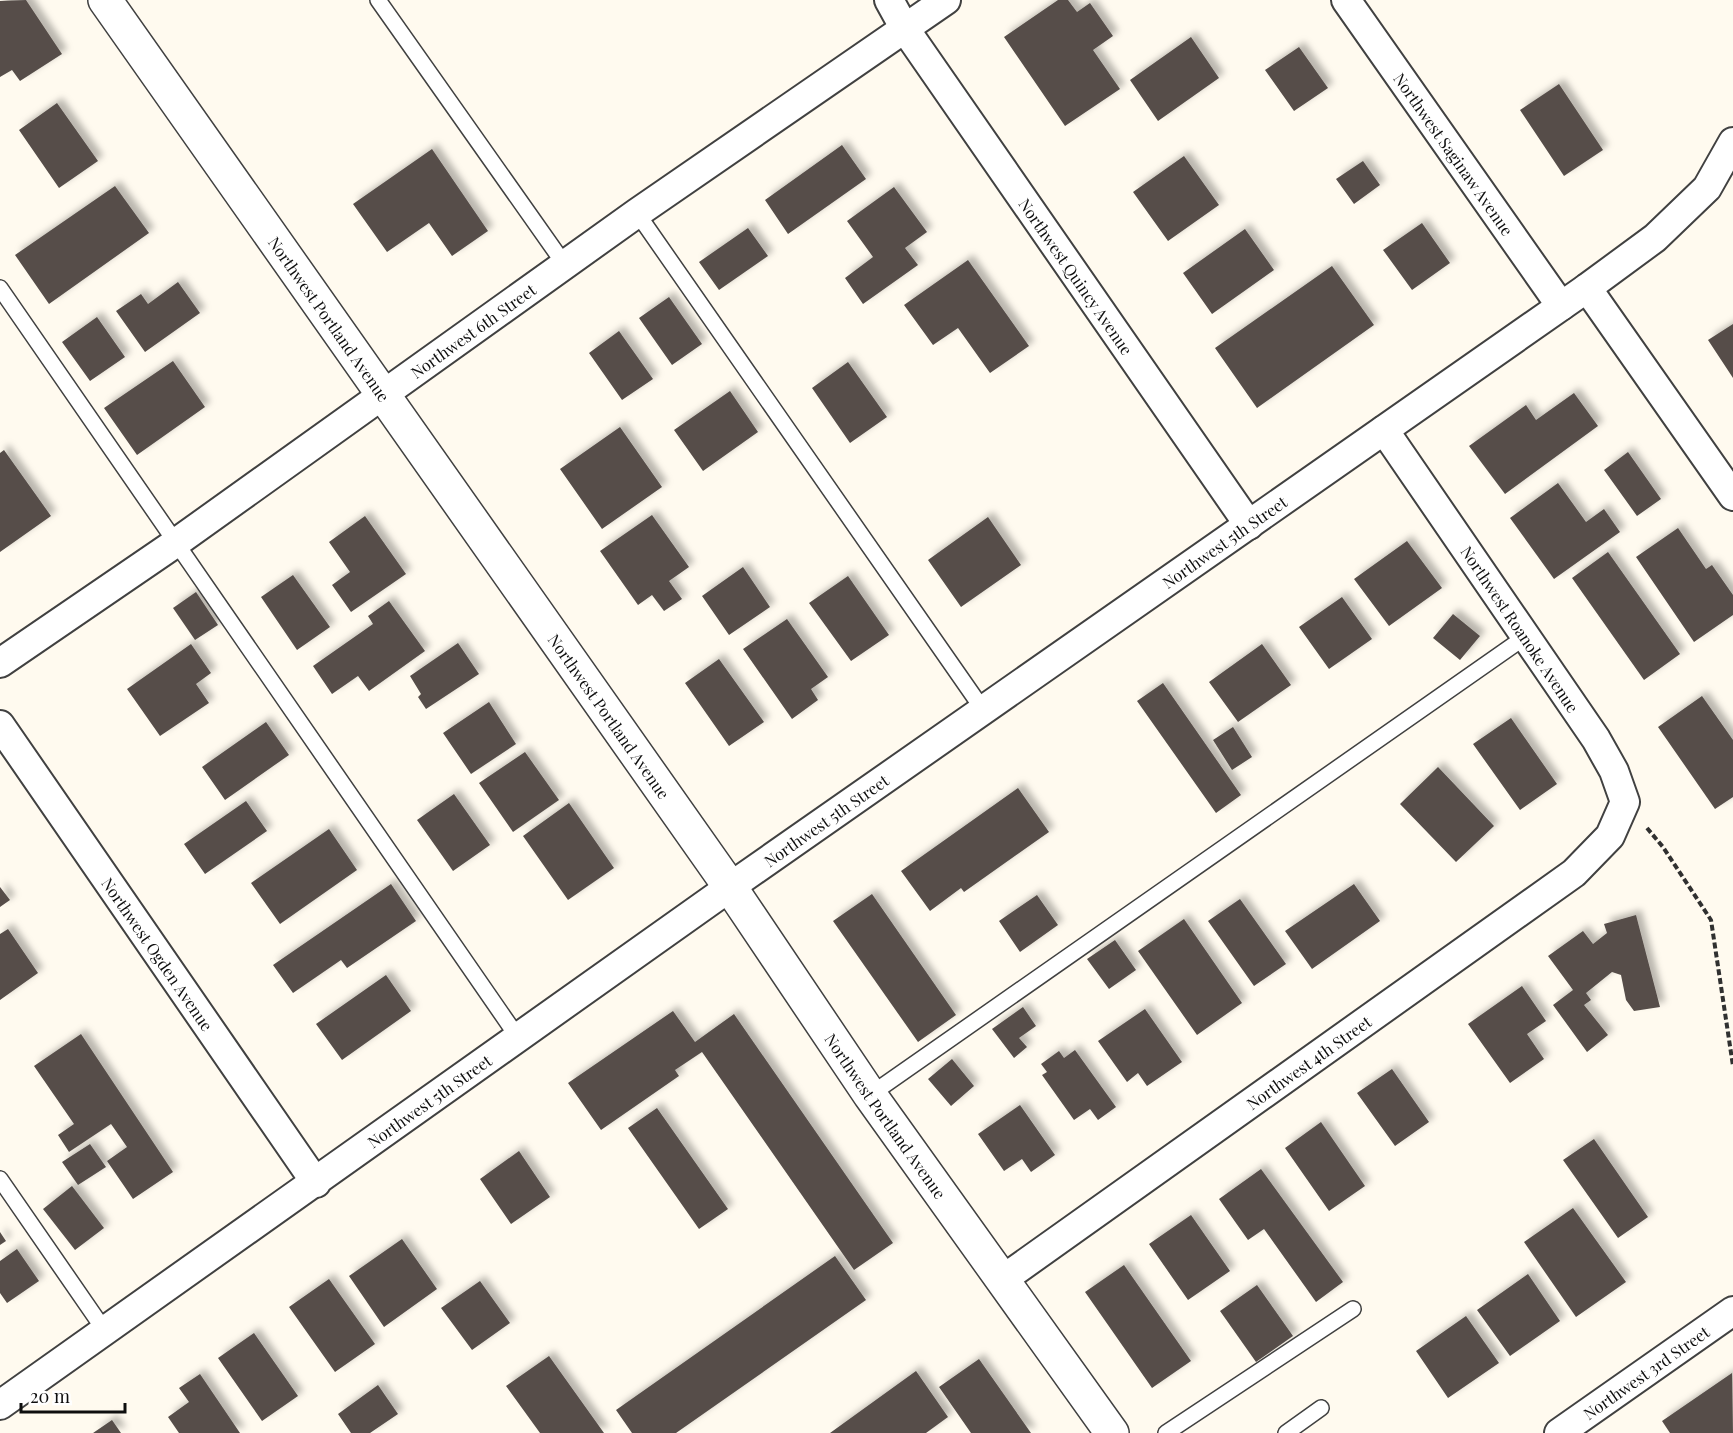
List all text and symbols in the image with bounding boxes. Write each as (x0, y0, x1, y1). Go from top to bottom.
street label: Northwest Saginaw Avenue (1390, 68, 1518, 239)
street label: Northwest Quincy Avenue (1015, 194, 1138, 359)
street label: Northwest Portland Avenue (264, 232, 395, 405)
street label: Northwest 6th Street (406, 278, 540, 382)
street label: Northwest 5th Street (1158, 491, 1291, 592)
street label: Northwest Roanoke Avenue (1456, 542, 1584, 716)
street label: Northwest Portland Avenue (544, 629, 675, 803)
street label: Northwest 5th Street (759, 769, 893, 871)
street label: Northwest Ogden Avenue (98, 873, 218, 1035)
street label: Northwest 4th Street (1242, 1010, 1375, 1114)
street label: Northwest Portland Avenue (821, 1029, 951, 1203)
street label: Northwest 5th Street (363, 1049, 495, 1152)
street label: Northwest 3rd Street (1579, 1321, 1713, 1424)
scale bar (21, 1376, 124, 1414)
text: 20 m (30, 1384, 70, 1408)

